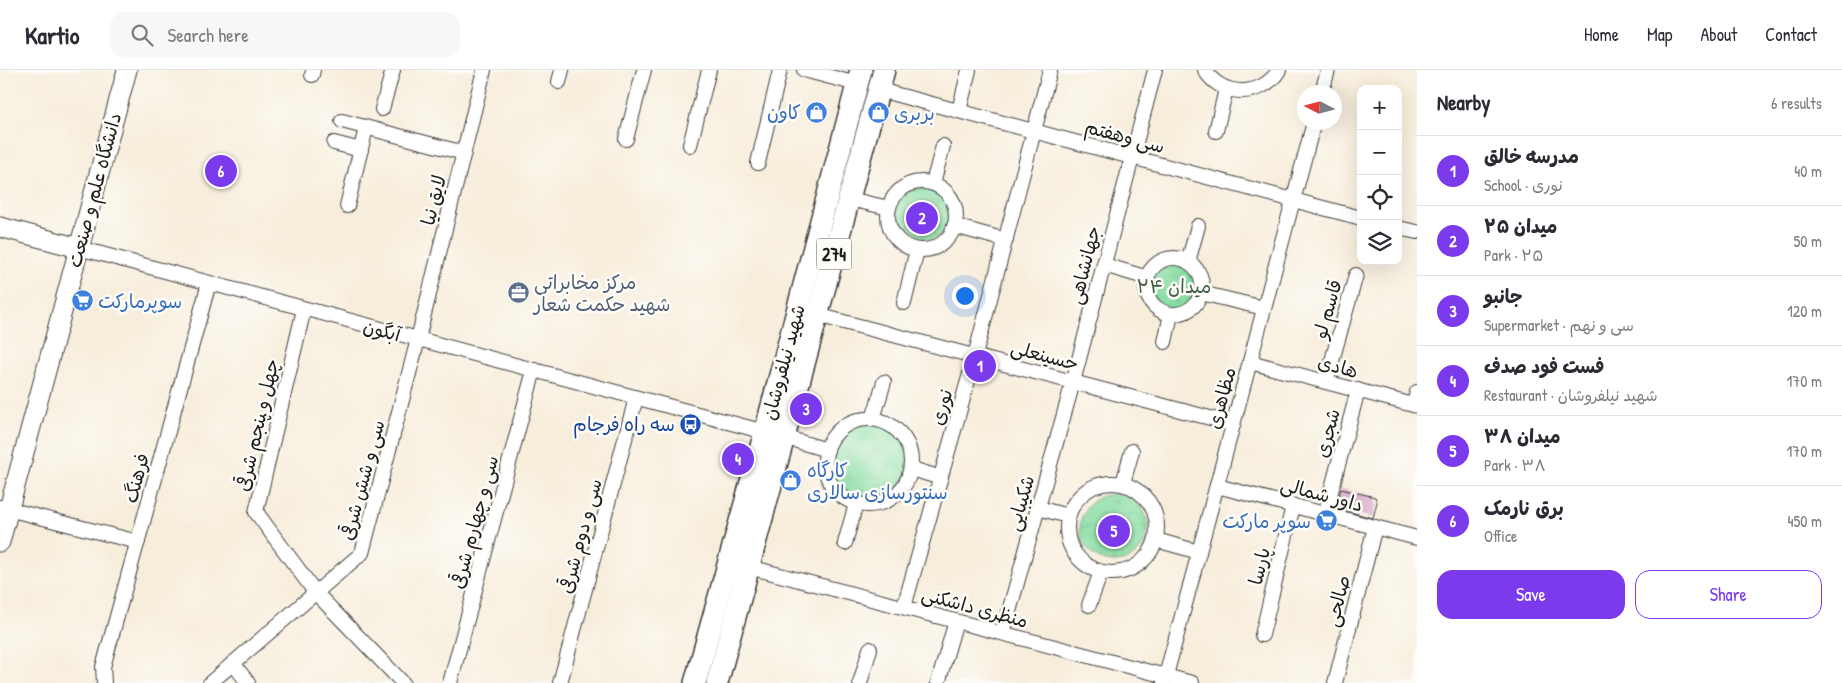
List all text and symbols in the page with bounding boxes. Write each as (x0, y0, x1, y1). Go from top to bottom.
search box (110, 12, 460, 57)
text: Kartio (25, 19, 80, 51)
icon: search (128, 21, 156, 49)
text: Search here (168, 22, 249, 48)
text: Home (1584, 22, 1619, 47)
text: Map (1647, 22, 1672, 47)
text: About (1700, 22, 1737, 47)
text: Contact (1765, 22, 1817, 47)
north arrow (1297, 85, 1342, 130)
map controls (1357, 85, 1402, 265)
button: + (1357, 85, 1402, 130)
text: Nearby (1437, 88, 1490, 117)
text: 6 results (1771, 92, 1822, 114)
place label: کاون (767, 99, 801, 125)
shop icon: کاون (805, 100, 829, 124)
place label: بربری (894, 100, 935, 126)
shop icon: بربری (866, 101, 890, 125)
street label: دانشگاه علم و صنعت (61, 110, 129, 271)
street label: سی وهفتم (1082, 113, 1168, 161)
button: − (1357, 130, 1402, 175)
text: مدرسه خالق (1484, 143, 1579, 169)
pin: 6 (205, 152, 237, 190)
text: 1 (1450, 160, 1456, 182)
text: 40 m (1794, 160, 1822, 182)
street label: لایق نیا (414, 172, 452, 228)
text: School · نوری (1484, 174, 1563, 196)
button: locate (1357, 175, 1402, 220)
pin: 2 (906, 199, 938, 237)
text: میدان ۲۵ (1484, 213, 1557, 239)
button: layers (1357, 220, 1402, 265)
street label: جهانشاهی (1062, 223, 1106, 307)
text: 2 (1449, 230, 1457, 252)
text: 50 m (1794, 230, 1822, 252)
road number: 274 (816, 238, 852, 270)
text: Park · ۲۵ (1484, 244, 1543, 266)
place label: مرکز مخابراتی شهید حکمت شعار (532, 269, 671, 317)
park label: میدان ۲۴ (1137, 273, 1211, 299)
street label: قاسم لو (1306, 276, 1350, 343)
office icon: مرکز مخابراتی شهید حکمت شعار (506, 281, 530, 305)
your location (952, 283, 978, 309)
text: جانبو (1484, 283, 1522, 309)
place label: سوپرمارکت (98, 288, 182, 314)
supermarket icon: سوپرمارکت (70, 289, 94, 313)
text: 3 (1449, 300, 1457, 322)
text: 120 m (1787, 300, 1822, 322)
street label: شهید نیلفروشان (755, 301, 811, 423)
street label: آبگون (360, 313, 405, 348)
text: Supermarket · سی و نهم (1484, 314, 1634, 336)
street label: حسینعلی (1008, 333, 1082, 377)
pin: 1 (964, 347, 996, 385)
street label: هادی (1315, 348, 1361, 384)
text: فست فود صدف (1484, 353, 1605, 379)
street label: چهل و ‍پنجم شرقی (229, 356, 287, 494)
street label: مظاهری (1200, 364, 1242, 432)
text: 4 (1450, 370, 1456, 392)
text: 170 m (1787, 370, 1822, 392)
text: Restaurant · شهید نیلفروشان (1484, 384, 1658, 406)
street label: نوری (923, 386, 959, 428)
pin: 3 (790, 390, 822, 428)
street label: شجری (1308, 406, 1346, 460)
place label: سه راه فرجام (573, 411, 675, 439)
bus stop icon: سه راه فرجام (679, 412, 703, 436)
street label: سی و شش شرقی (333, 417, 391, 543)
text: میدان ۳۸ (1484, 423, 1560, 449)
pin: 4 (722, 440, 754, 478)
text: 5 (1450, 440, 1456, 462)
text: 170 m (1787, 440, 1822, 462)
street label: فرهنگ (117, 450, 155, 506)
street label: سی و چهارم شرقی (444, 452, 506, 592)
text: Park · ۳۸ (1484, 454, 1546, 476)
place label: کارگاه سنتورسازی سالاری (807, 457, 948, 505)
shop icon: کارگاه سنتورسازی سالاری (779, 469, 803, 493)
street label: داور شمالی (1278, 471, 1366, 517)
street label: شکیبایی (1000, 472, 1040, 534)
street label: سی و دوم شرقی (552, 476, 610, 597)
text: برق نارمک (1484, 495, 1564, 521)
place label: سوپر مارکت (1222, 508, 1311, 534)
supermarket icon: سوپر مارکت (1315, 509, 1339, 533)
text: 6 (1450, 510, 1456, 532)
text: 450 m (1788, 510, 1822, 532)
pin: 5 (1098, 512, 1130, 550)
text: Office (1484, 525, 1517, 547)
street label: پارسا (1242, 544, 1276, 588)
button: Save (1437, 570, 1625, 619)
button: Share (1635, 570, 1822, 619)
street label: صالحی (1318, 572, 1356, 630)
street label: منظری داشکنی (919, 580, 1031, 634)

